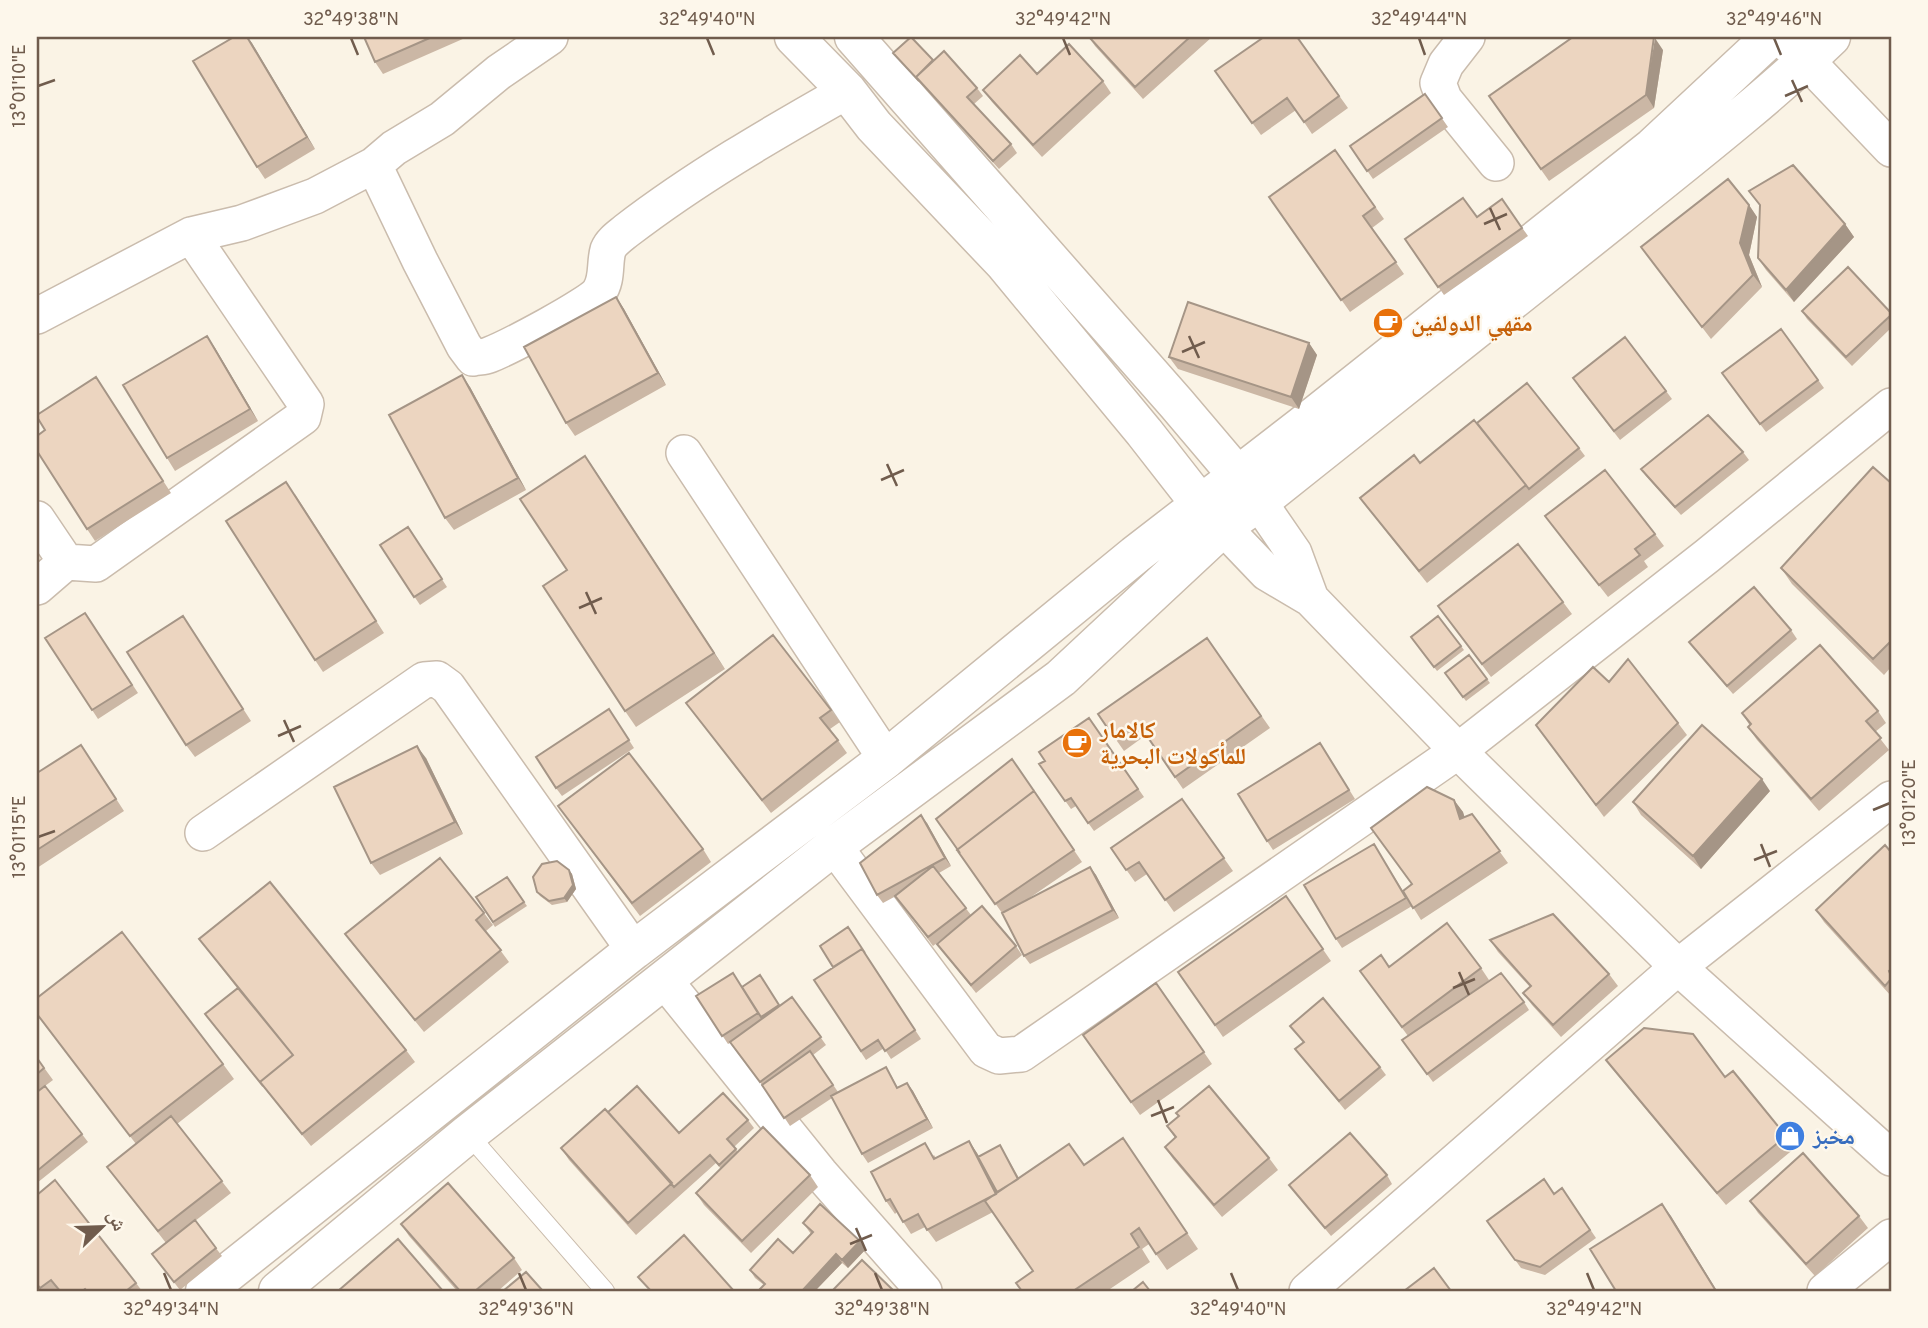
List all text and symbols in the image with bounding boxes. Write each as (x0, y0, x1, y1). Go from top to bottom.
text: 32°49'38"N (303, 9, 399, 32)
text: 32°49'40"N (658, 9, 756, 32)
text: 32°49'42"N (1015, 9, 1111, 32)
text: 32°49'44"N (1371, 9, 1467, 32)
text: 32°49'46"N (1726, 9, 1822, 32)
text: 13°01'10"E (9, 44, 32, 128)
cafe icon: مقهي الدولفين (1371, 306, 1405, 340)
place label: مقهي الدولفين (1411, 311, 1533, 342)
place label: كالامار للمأكولات البحرية (1099, 718, 1246, 773)
cafe icon: كالامار للمأكولات البحرية (1060, 726, 1094, 760)
text: 13°01'20"E (1899, 759, 1922, 847)
text: 13°01'15"E (9, 796, 32, 878)
shop icon: مخبز (1773, 1119, 1807, 1153)
place label: مخبز (1812, 1124, 1855, 1153)
north arrow (66, 1192, 136, 1262)
text: ش (101, 1207, 131, 1235)
text: 32°49'34"N (123, 1299, 219, 1322)
text: 32°49'36"N (478, 1299, 574, 1322)
text: 32°49'38"N (834, 1299, 930, 1322)
text: 32°49'40"N (1189, 1299, 1287, 1322)
text: 32°49'42"N (1546, 1299, 1642, 1322)

